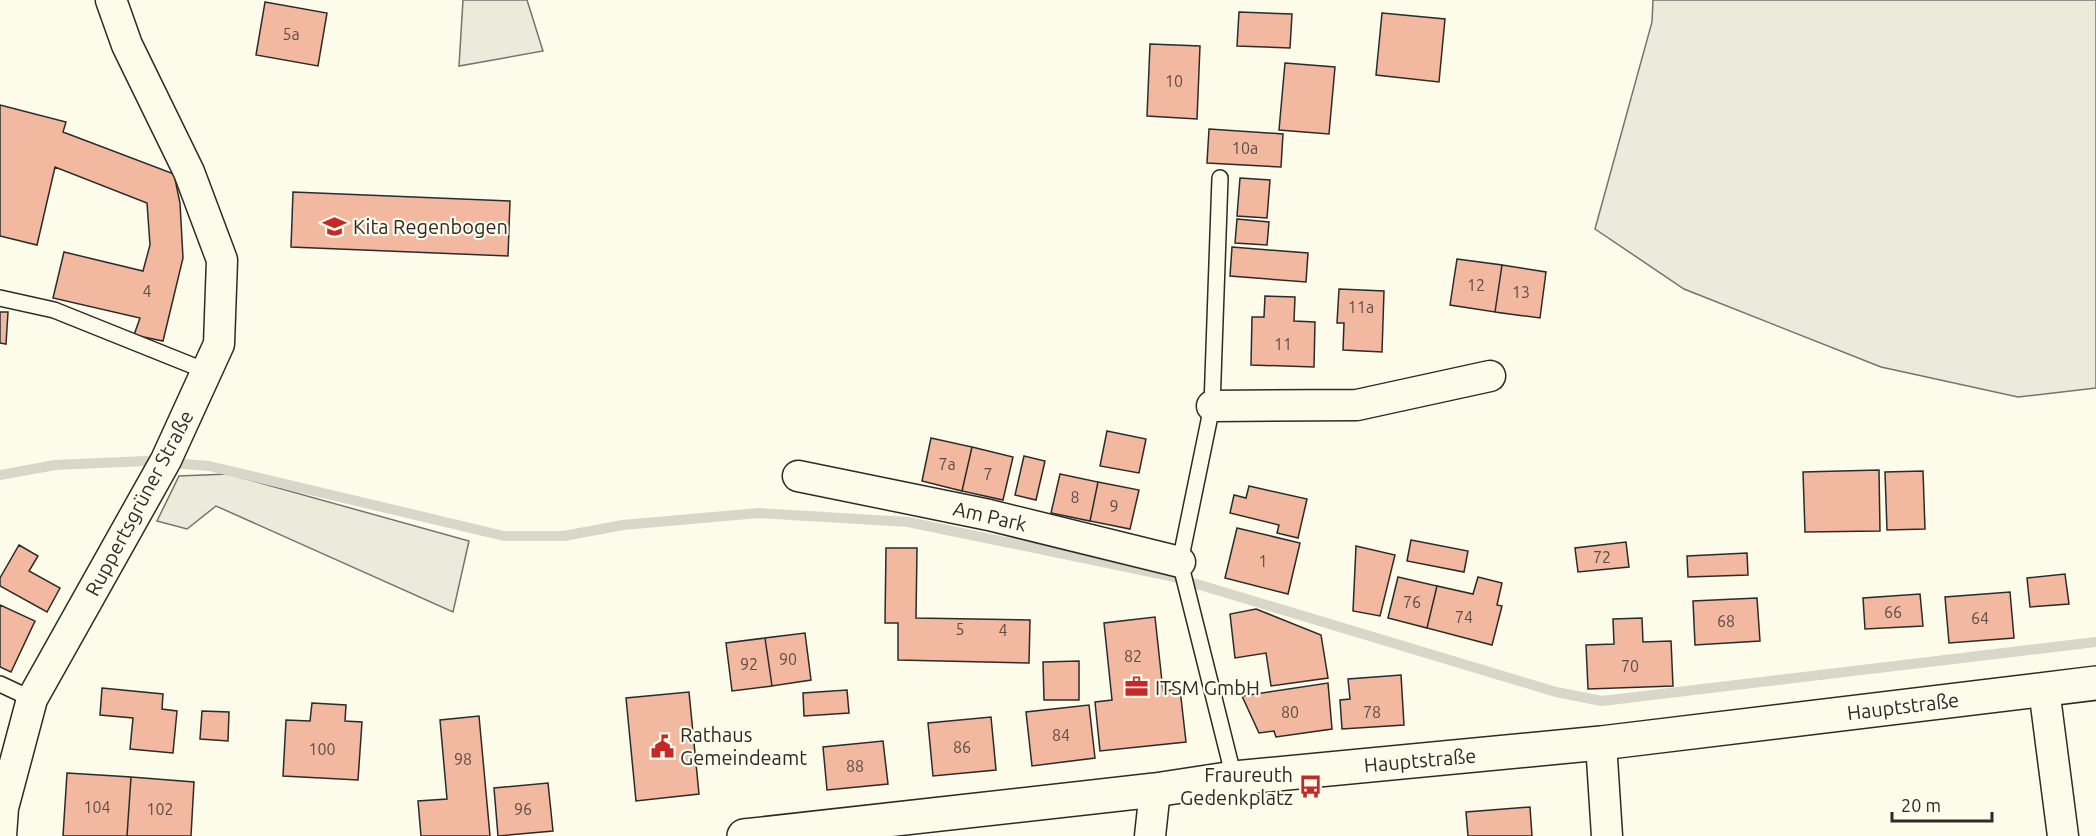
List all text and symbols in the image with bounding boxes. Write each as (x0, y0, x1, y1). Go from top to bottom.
house number: 5a (282, 25, 300, 43)
house number: 10 (1165, 72, 1183, 90)
house number: 10a (1232, 139, 1258, 157)
school or university icon: Kita Regenbogen (322, 213, 348, 239)
place label: Kita Regenbogen (353, 215, 508, 238)
house number: 12 (1467, 276, 1485, 294)
house number: 4 (142, 282, 152, 300)
house number: 13 (1512, 283, 1530, 301)
house number: 11a (1348, 298, 1374, 316)
house number: 11 (1274, 335, 1292, 353)
street label: Ruppertsgrüner Straße (80, 406, 198, 600)
house number: 7a (938, 455, 956, 473)
house number: 7 (983, 465, 993, 483)
house number: 8 (1070, 488, 1080, 506)
street label: Am Park (951, 496, 1029, 536)
house number: 9 (1109, 497, 1119, 515)
house number: 72 (1593, 548, 1611, 566)
house number: 1 (1258, 552, 1268, 570)
house number: 76 (1403, 593, 1421, 611)
house number: 66 (1884, 603, 1902, 621)
house number: 74 (1455, 608, 1473, 626)
house number: 64 (1971, 609, 1989, 627)
house number: 68 (1717, 612, 1735, 630)
house number: 5 (955, 620, 965, 638)
house number: 4 (998, 621, 1008, 639)
house number: 82 (1124, 647, 1142, 665)
house number: 90 (779, 650, 797, 668)
house number: 92 (740, 655, 758, 673)
house number: 70 (1621, 657, 1639, 675)
office icon: ITSM GmbH (1124, 674, 1150, 700)
place label: ITSM GmbH (1155, 676, 1260, 699)
street label: Hauptstraße (1846, 688, 1960, 724)
house number: 80 (1281, 703, 1299, 721)
house number: 78 (1363, 703, 1381, 721)
place label: Rathaus Gemeindeamt (680, 723, 807, 769)
house number: 84 (1052, 726, 1070, 744)
public building icon: Rathaus Gemeindeamt (649, 733, 675, 759)
house number: 86 (953, 738, 971, 756)
house number: 100 (308, 740, 336, 758)
street label: Hauptstraße (1363, 744, 1477, 776)
house number: 98 (454, 750, 472, 768)
house number: 88 (846, 757, 864, 775)
place label: Fraureuth Gedenkplatz (1180, 763, 1293, 809)
bus stop icon: Fraureuth Gedenkplatz (1298, 773, 1324, 799)
scale bar (1892, 785, 1992, 823)
text: 20 m (1901, 795, 1941, 815)
house number: 104 (83, 798, 111, 816)
house number: 102 (146, 800, 174, 818)
house number: 96 (514, 800, 532, 818)

